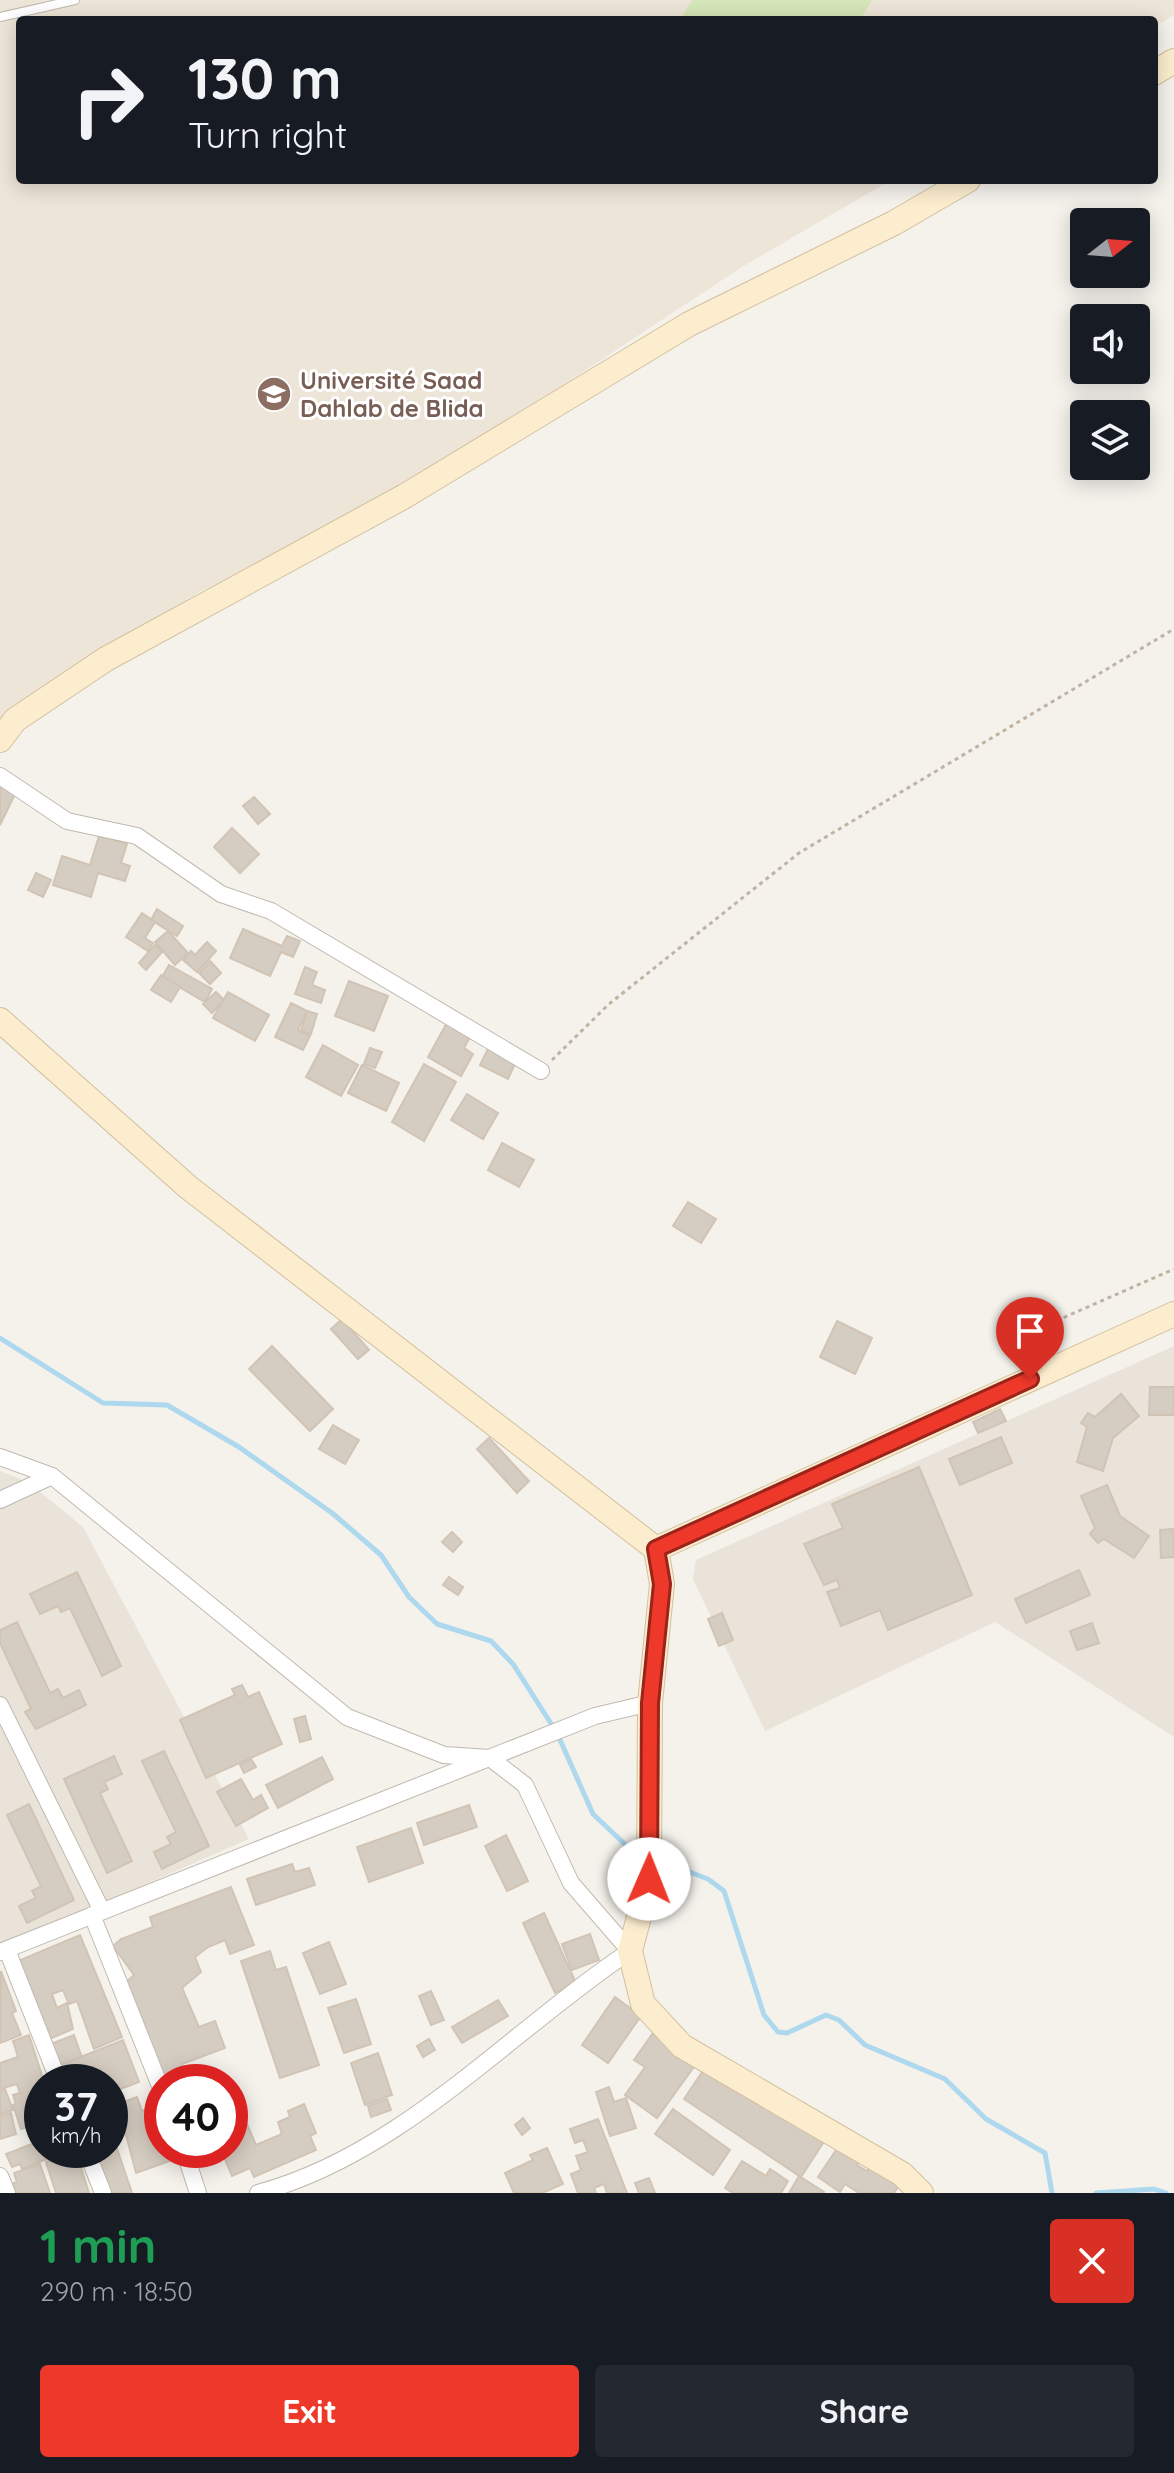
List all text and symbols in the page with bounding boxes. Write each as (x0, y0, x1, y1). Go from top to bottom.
text: 130 m (188, 43, 342, 113)
icon: right (56, 48, 160, 152)
text: Turn right (188, 112, 347, 157)
north arrow (1070, 208, 1150, 288)
map controls (1070, 208, 1150, 480)
button: sound (1070, 304, 1150, 384)
place label: Université Saad Dahlab de Blida (300, 365, 484, 423)
school or university icon: Université Saad Dahlab de Blida (255, 375, 293, 413)
button: layers (1070, 400, 1150, 480)
pin (996, 1297, 1064, 1379)
icon: arrive (1008, 1309, 1052, 1353)
position arrow (607, 1837, 691, 1921)
speed limit sign: 40 (144, 2064, 248, 2168)
text: 37 (54, 2081, 98, 2131)
text: km/h (51, 2123, 101, 2148)
text: 1 min (40, 2215, 156, 2275)
button: close (1050, 2219, 1134, 2303)
text: 290 m · 18:50 (40, 2275, 193, 2308)
button: Exit (40, 2365, 579, 2457)
button: Share (595, 2365, 1134, 2457)

